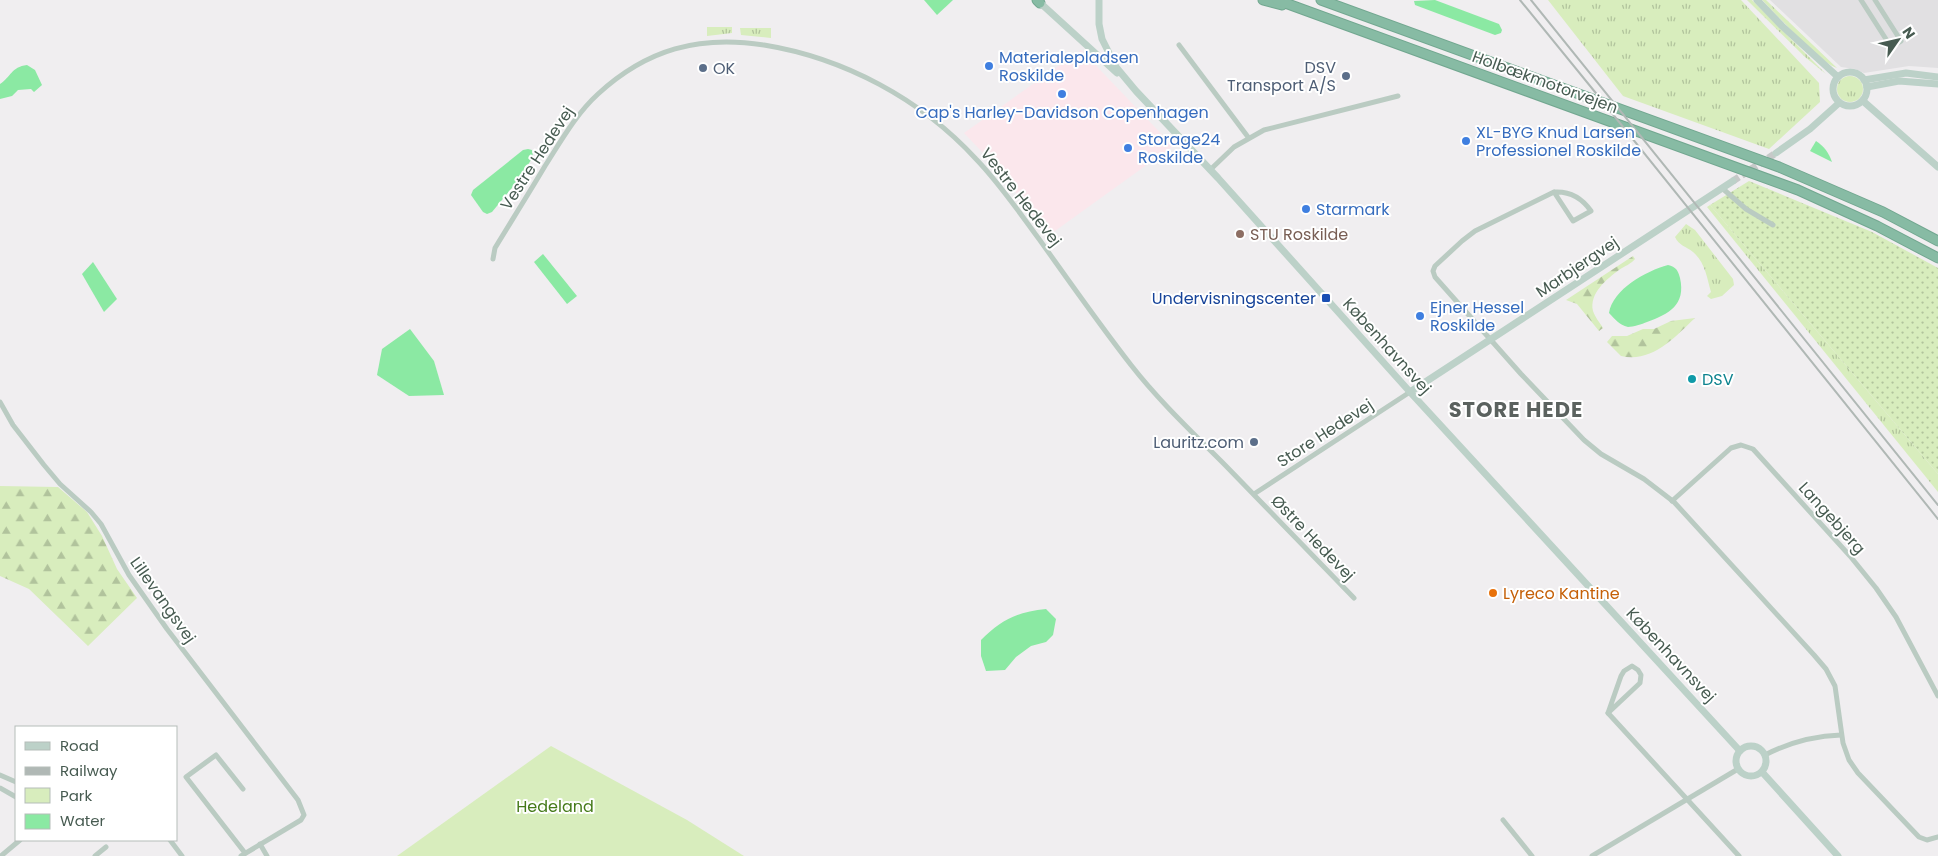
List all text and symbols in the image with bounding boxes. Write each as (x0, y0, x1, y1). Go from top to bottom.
north arrow (1873, 15, 1923, 65)
text: N (1898, 23, 1920, 43)
street label: Holbækmotorvejen (1469, 45, 1621, 119)
place label: Materialepladsen Roskilde (999, 46, 1139, 87)
place label: DSV Transport A/S (1227, 56, 1336, 97)
place label: OK (713, 57, 736, 80)
marker: Materialepladsen Roskilde (983, 60, 995, 72)
marker: OK (697, 62, 709, 74)
marker: DSV Transport A/S (1340, 70, 1352, 82)
marker: Cap's Harley-Davidson Copenhagen (1056, 88, 1068, 100)
place label: Cap's Harley-Davidson Copenhagen (915, 101, 1209, 124)
street label: Vestre Hedevej (495, 102, 579, 214)
place label: XL-BYG Knud Larsen Professionel Roskilde (1476, 121, 1641, 162)
place label: Storage24 Roskilde (1138, 128, 1220, 169)
marker: XL-BYG Knud Larsen Professionel Roskilde (1460, 135, 1472, 147)
marker: Storage24 Roskilde (1122, 142, 1134, 154)
street label: Vestre Hedevej (975, 143, 1067, 251)
place label: Starmark (1316, 198, 1390, 221)
marker: Starmark (1300, 203, 1312, 215)
place label: STU Roskilde (1250, 223, 1348, 246)
marker: STU Roskilde (1234, 228, 1246, 240)
street label: Marbjergvej (1531, 231, 1623, 303)
place label: Undervisningscenter (1152, 287, 1316, 310)
marker: Undervisningscenter (1320, 292, 1332, 304)
street label: Københavnsvej (1338, 293, 1436, 399)
place label: Ejner Hessel Roskilde (1430, 296, 1524, 337)
marker: Ejner Hessel Roskilde (1414, 310, 1426, 322)
place label: DSV (1702, 368, 1734, 391)
marker: DSV (1686, 373, 1698, 385)
street label: Store Hedevej (1273, 393, 1377, 473)
district label: STORE HEDE (1449, 395, 1583, 424)
place label: Lauritz.com (1153, 431, 1244, 454)
marker: Lauritz.com (1248, 436, 1260, 448)
street label: Langebjerg (1793, 477, 1871, 559)
street label: Østre Hedevej (1266, 490, 1360, 586)
street label: Lillevangsvej (125, 552, 201, 648)
place label: Lyreco Kantine (1503, 582, 1620, 605)
marker: Lyreco Kantine (1487, 587, 1499, 599)
street label: Københavnsvej (1621, 602, 1721, 708)
legend (15, 726, 178, 841)
text: Road (60, 735, 99, 756)
text: Railway (60, 760, 118, 781)
text: Park (60, 785, 92, 806)
park label: Hedeland (516, 795, 594, 818)
text: Water (60, 810, 106, 831)

